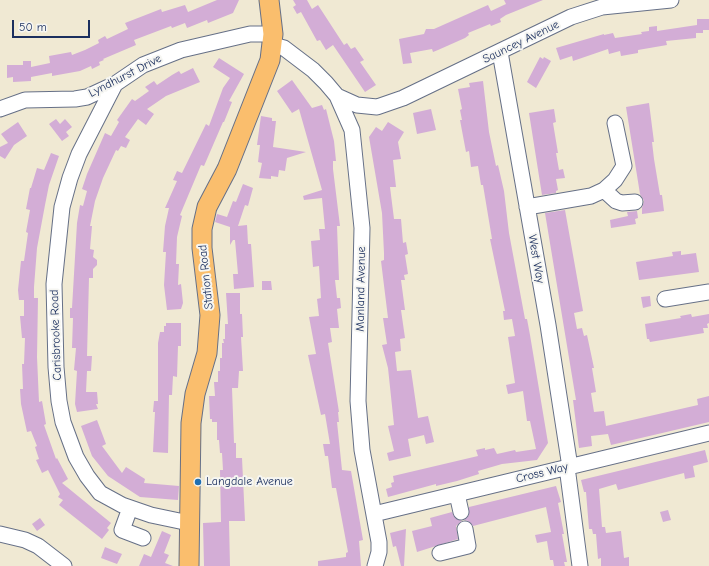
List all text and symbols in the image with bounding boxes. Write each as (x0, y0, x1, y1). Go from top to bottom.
scale bar (14, 12, 92, 38)
street label: Sauncey Avenue (480, 17, 562, 67)
text: 50 m (19, 20, 47, 34)
street label: Lyndhurst Drive (86, 51, 164, 101)
street label: West Way (525, 234, 547, 284)
street label: Station Road (195, 244, 217, 310)
street label: Manland Avenue (353, 246, 369, 332)
street label: Carisbrooke Road (47, 289, 65, 381)
street label: Cross Way (514, 460, 570, 486)
place label: Langdale Avenue (206, 475, 293, 489)
marker: Langdale Avenue (193, 477, 203, 487)

